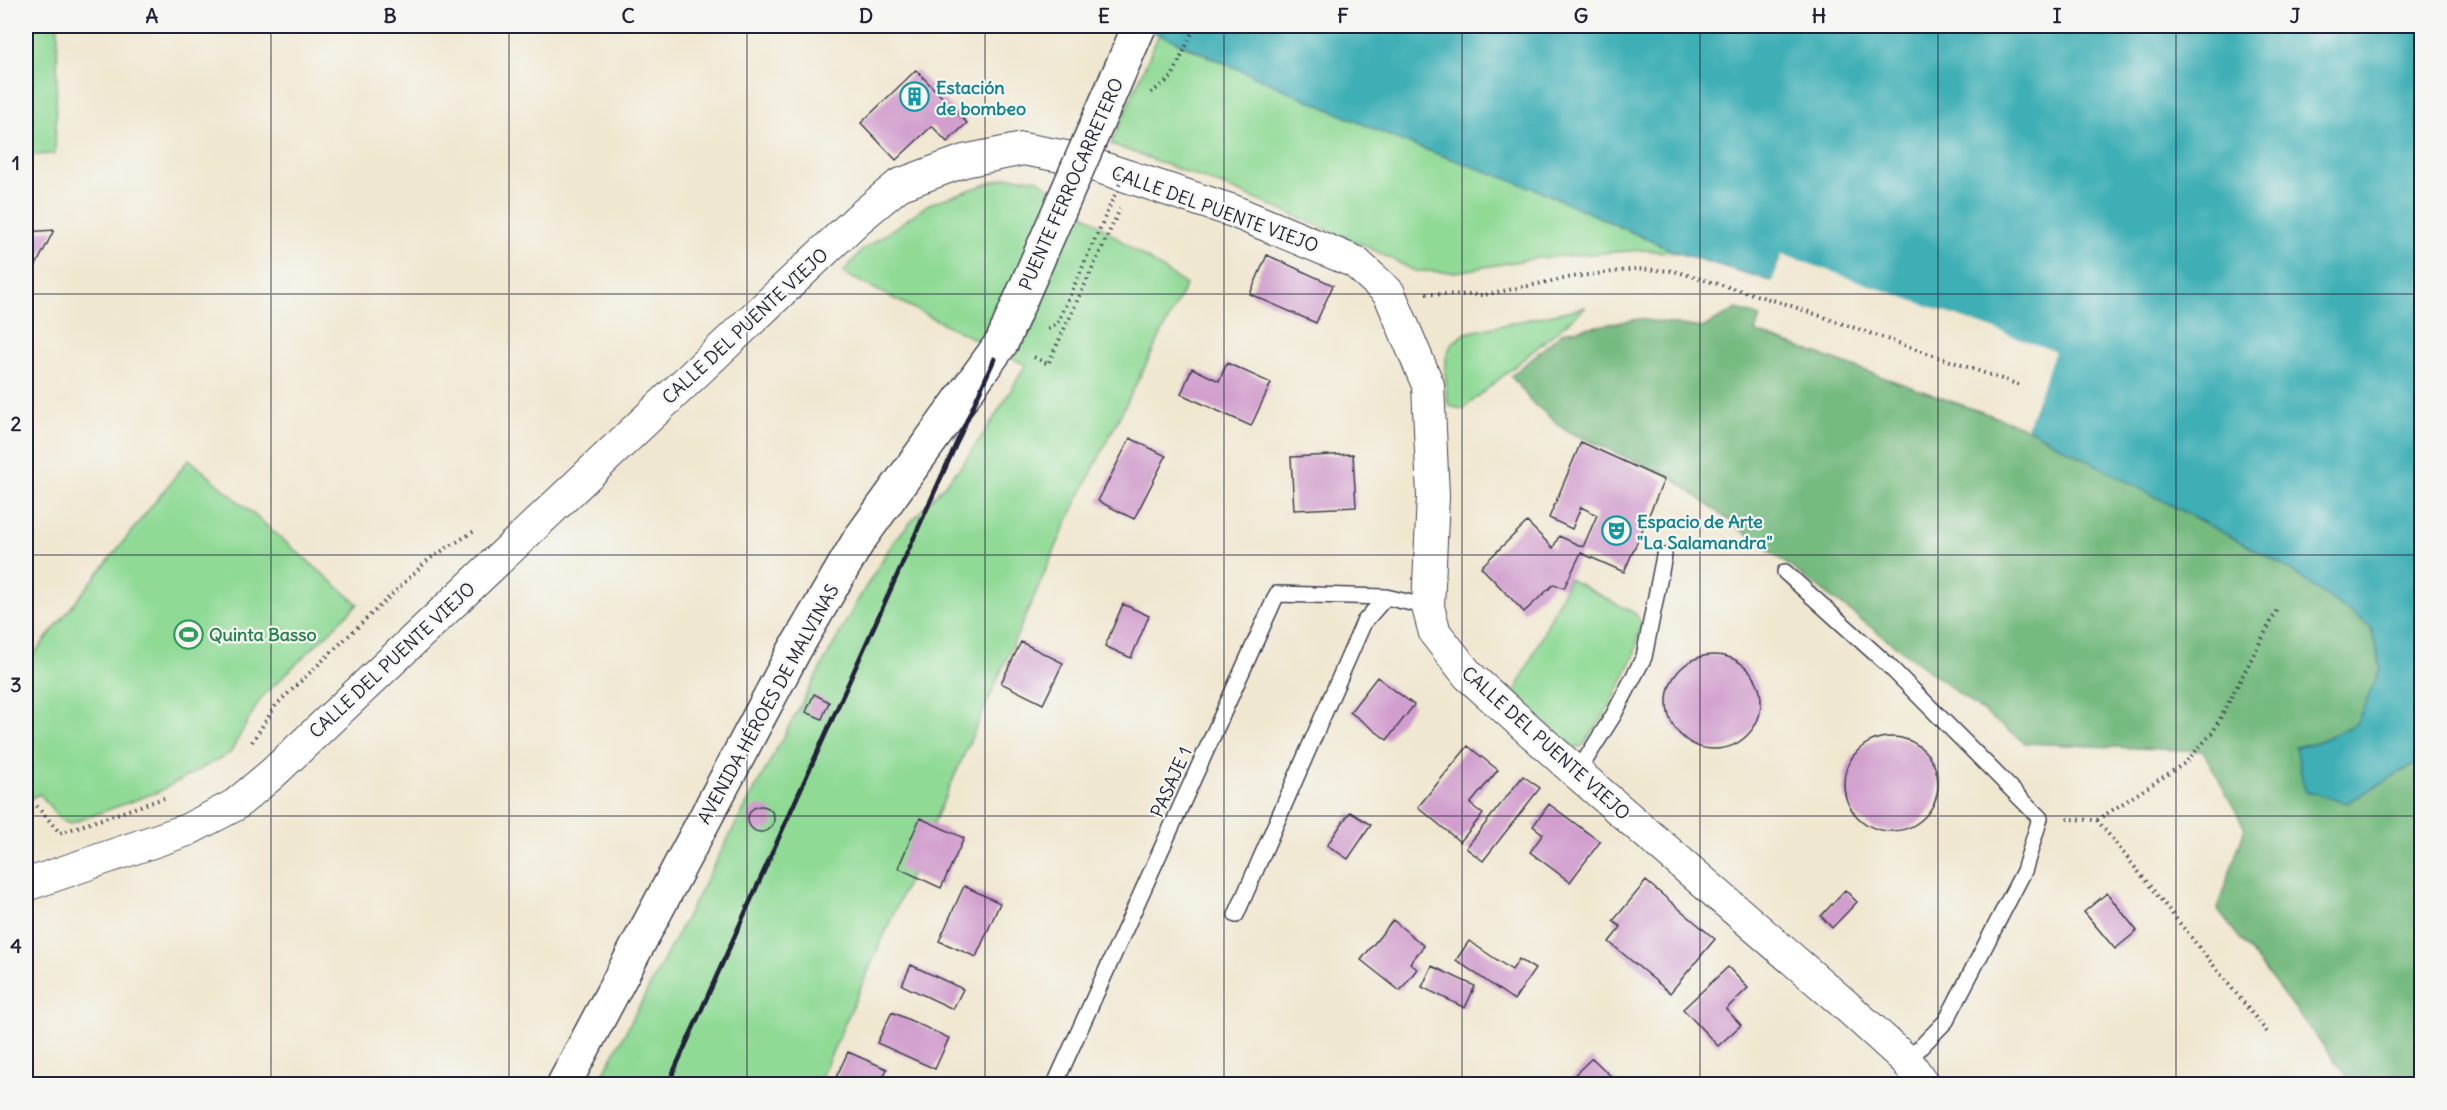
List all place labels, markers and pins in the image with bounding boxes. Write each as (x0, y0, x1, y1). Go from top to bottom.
place label: Estación de bombeo (936, 76, 1026, 120)
building icon: Estación de bombeo (899, 81, 931, 113)
place label: Espacio de Arte "La Salamandra" (1637, 510, 1773, 554)
theatre icon: Espacio de Arte "La Salamandra" (1600, 515, 1632, 547)
sports icon: Quinta Basso (172, 618, 204, 650)
place label: Quinta Basso (209, 623, 317, 646)

